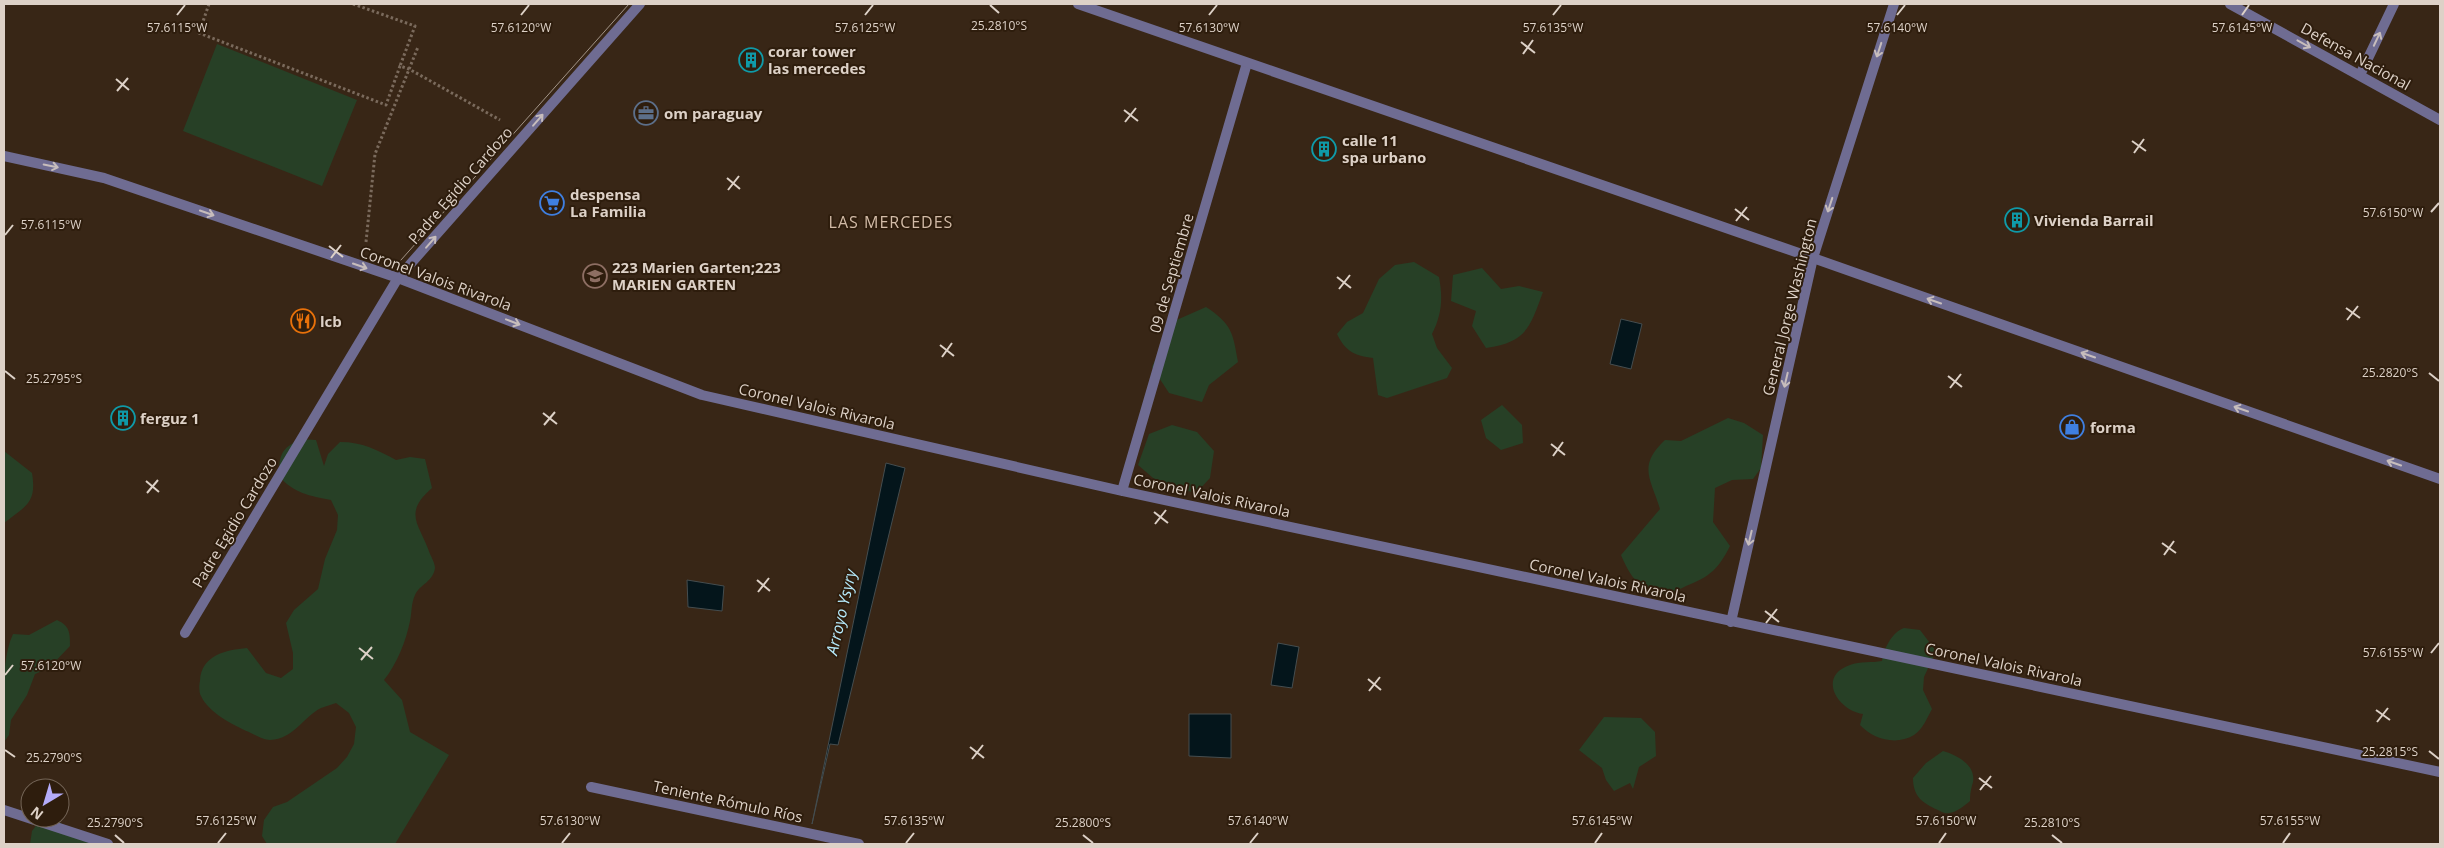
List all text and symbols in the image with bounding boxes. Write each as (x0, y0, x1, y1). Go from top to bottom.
text: 25.2810°S (971, 17, 1027, 34)
street label: Defensa Nacional (2298, 18, 2414, 94)
text: 57.6115°W (147, 19, 207, 36)
text: 57.6120°W (491, 19, 551, 36)
text: 57.6125°W (835, 19, 895, 36)
text: 57.6130°W (1179, 19, 1239, 36)
text: 57.6135°W (1523, 19, 1583, 36)
text: 57.6140°W (1867, 19, 1927, 36)
text: 57.6145°W (2212, 19, 2272, 36)
one-way arrow (2372, 32, 2382, 47)
one-way arrow (2296, 39, 2311, 49)
place label: corar tower las mercedes (768, 41, 866, 78)
one-way arrow (1874, 42, 1883, 58)
building icon: corar tower las mercedes (738, 47, 764, 73)
office icon: om paraguay (633, 100, 659, 126)
place label: om paraguay (664, 103, 763, 123)
one-way arrow (532, 113, 544, 126)
street label: Padre Egidio Cardozo (403, 122, 517, 248)
place label: calle 11 spa urbano (1342, 130, 1426, 167)
building icon: calle 11 spa urbano (1311, 136, 1337, 162)
one-way arrow (43, 162, 59, 171)
place label: despensa La Familia (570, 184, 646, 221)
supermarket icon: despensa La Familia (539, 190, 565, 216)
one-way arrow (1825, 197, 1834, 213)
text: 57.6150°W (2363, 204, 2423, 221)
building icon: Vivienda Barrail (2004, 207, 2030, 233)
one-way arrow (198, 209, 214, 218)
place label: Vivienda Barrail (2034, 210, 2154, 230)
district label: LAS MERCEDES (829, 211, 953, 233)
street label: 09 de Septiembre (1144, 211, 1198, 335)
text: 57.6115°W (21, 216, 81, 233)
street label: General Jorge Washington (1757, 216, 1821, 398)
one-way arrow (425, 235, 437, 248)
street label: Coronel Valois Rivarola (357, 241, 515, 315)
place label: 223 Marien Garten;223 MARIEN GARTEN (612, 257, 781, 294)
one-way arrow (352, 262, 368, 271)
school or university icon: 223 Marien Garten;223 MARIEN GARTEN (582, 263, 608, 289)
one-way arrow (1927, 296, 1943, 305)
restaurant icon: lcb (290, 308, 316, 334)
place label: lcb (320, 311, 342, 331)
one-way arrow (505, 318, 520, 327)
one-way arrow (2080, 350, 2096, 359)
text: 25.2820°S (2362, 364, 2418, 381)
text: 25.2795°S (26, 370, 82, 387)
one-way arrow (1781, 371, 1790, 387)
street label: Coronel Valois Rivarola (737, 378, 897, 434)
one-way arrow (2234, 404, 2249, 413)
building icon: ferguz 1 (110, 405, 136, 431)
place label: ferguz 1 (140, 408, 200, 428)
shop icon: forma (2059, 414, 2085, 440)
place label: forma (2090, 417, 2136, 437)
street label: Padre Egidio Cardozo (187, 453, 281, 591)
one-way arrow (2387, 458, 2403, 467)
street label: Coronel Valois Rivarola (1132, 469, 1292, 521)
one-way arrow (1745, 530, 1754, 546)
street label: Coronel Valois Rivarola (1528, 554, 1688, 606)
water label: Arroyo Ysyry (820, 565, 862, 658)
street label: Coronel Valois Rivarola (1924, 638, 2084, 690)
text: 57.6155°W (2363, 644, 2423, 661)
text: 57.6120°W (21, 657, 81, 674)
text: 25.2815°S (2362, 743, 2418, 760)
text: 25.2790°S (26, 749, 82, 766)
street label: Teniente Rómulo Ríos (651, 775, 805, 827)
north arrow (20, 778, 70, 828)
text: N (26, 803, 47, 825)
text: 57.6125°W (196, 812, 256, 829)
text: 57.6130°W (540, 812, 600, 829)
text: 57.6135°W (884, 812, 944, 829)
text: 57.6140°W (1228, 812, 1288, 829)
text: 57.6145°W (1572, 812, 1632, 829)
text: 57.6150°W (1916, 812, 1976, 829)
text: 57.6155°W (2260, 812, 2320, 829)
text: 25.2790°S (87, 814, 143, 831)
text: 25.2800°S (1055, 814, 1111, 831)
text: 25.2810°S (2024, 814, 2080, 831)

